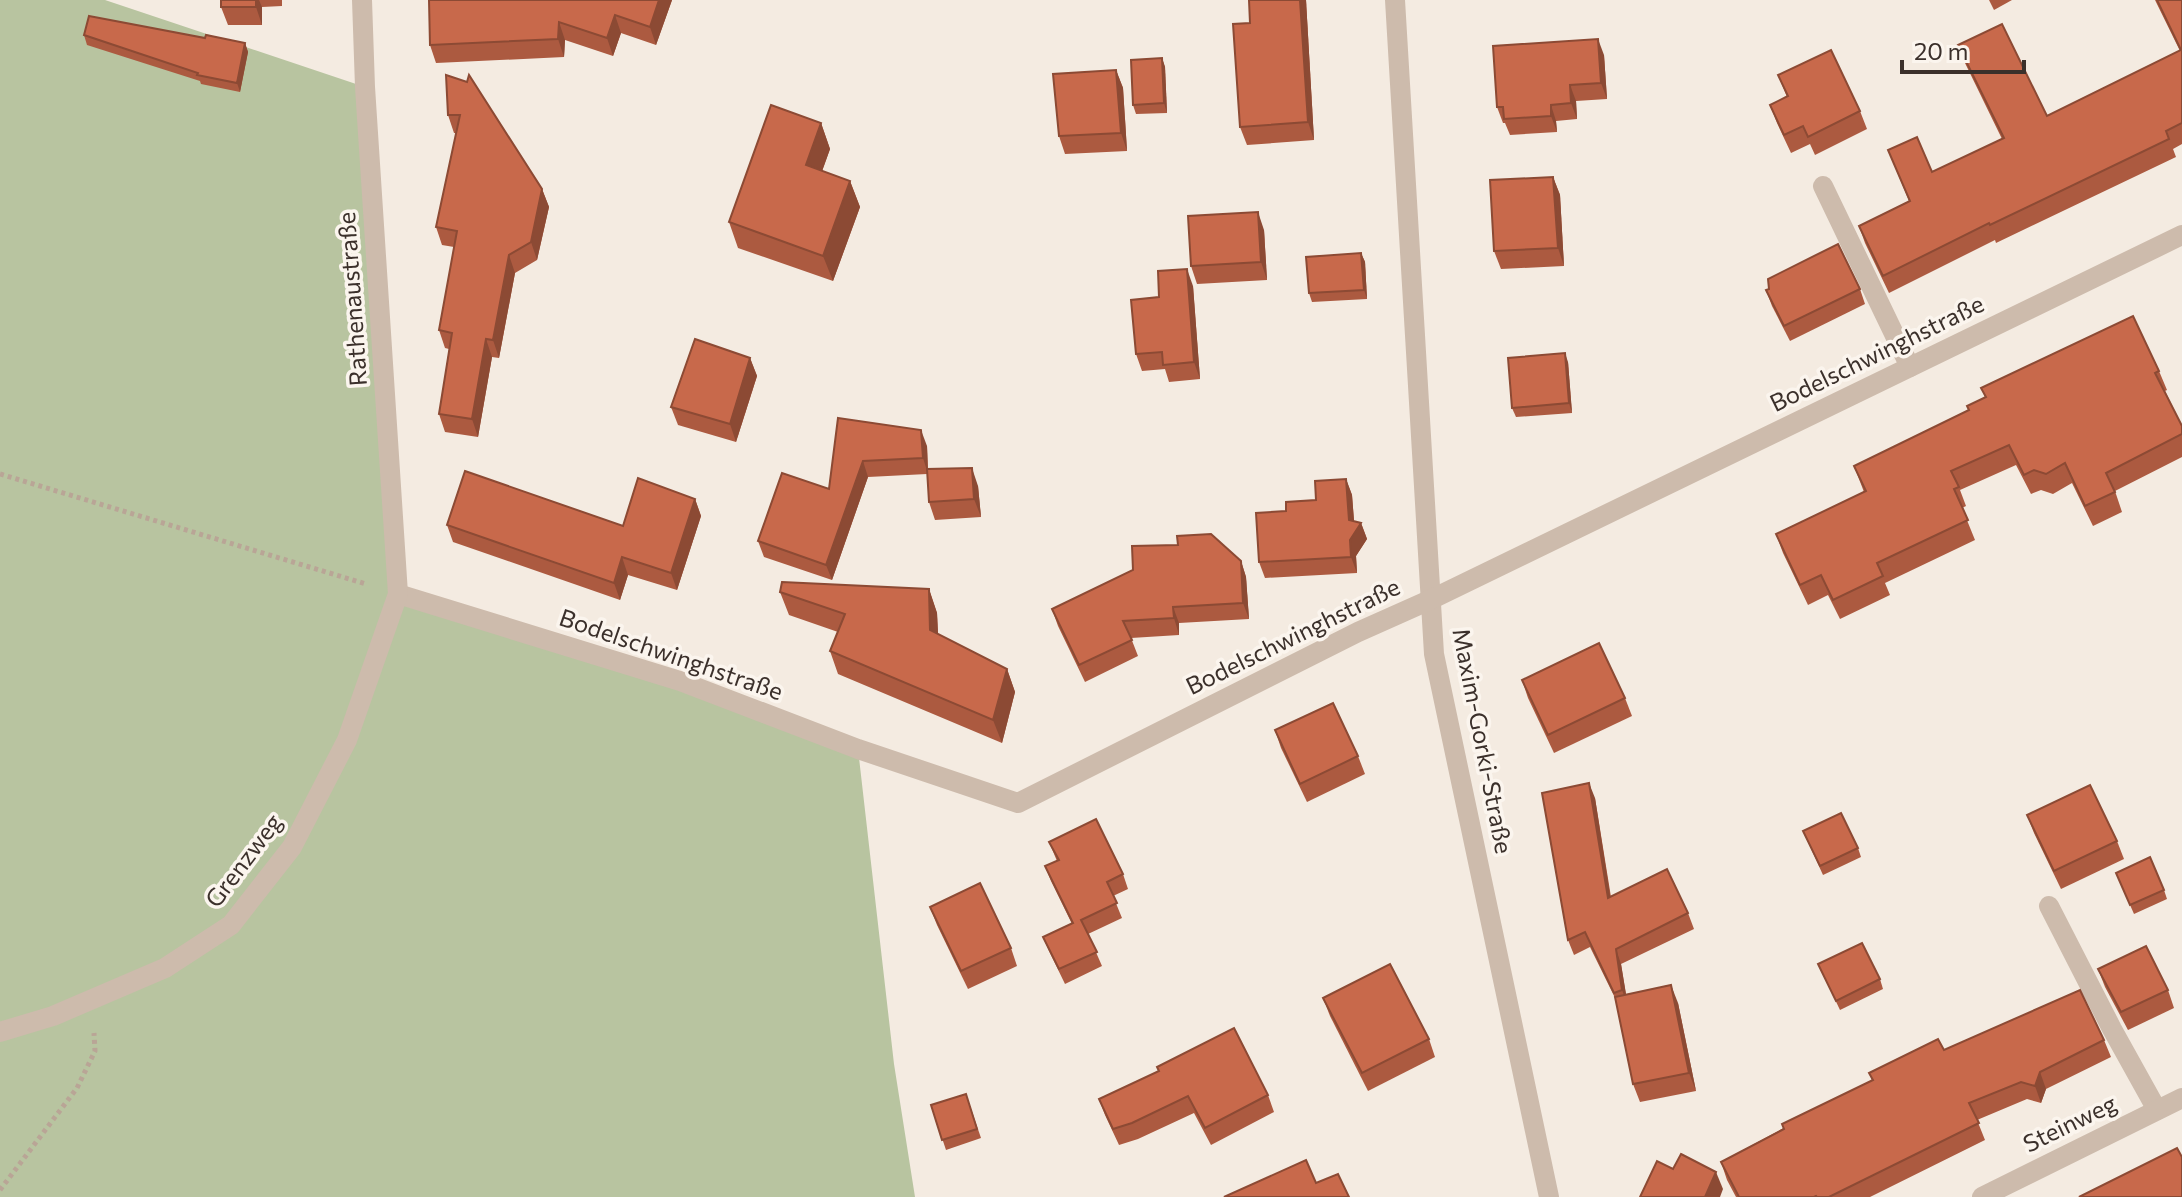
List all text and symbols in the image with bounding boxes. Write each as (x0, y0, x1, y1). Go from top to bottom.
scale bar (1902, 24, 2024, 74)
text: 20 m (1914, 36, 1968, 65)
street label: Rathenaustraße (331, 211, 372, 387)
street label: Bodelschwinghstraße (1765, 288, 1988, 417)
street label: Bodelschwinghstraße (1181, 571, 1404, 700)
street label: Bodelschwinghstraße (556, 602, 787, 705)
street label: Maxim-Gorki-Straße (1447, 626, 1520, 856)
street label: Grenzweg (198, 808, 287, 913)
street label: Steinweg (2018, 1088, 2121, 1158)

